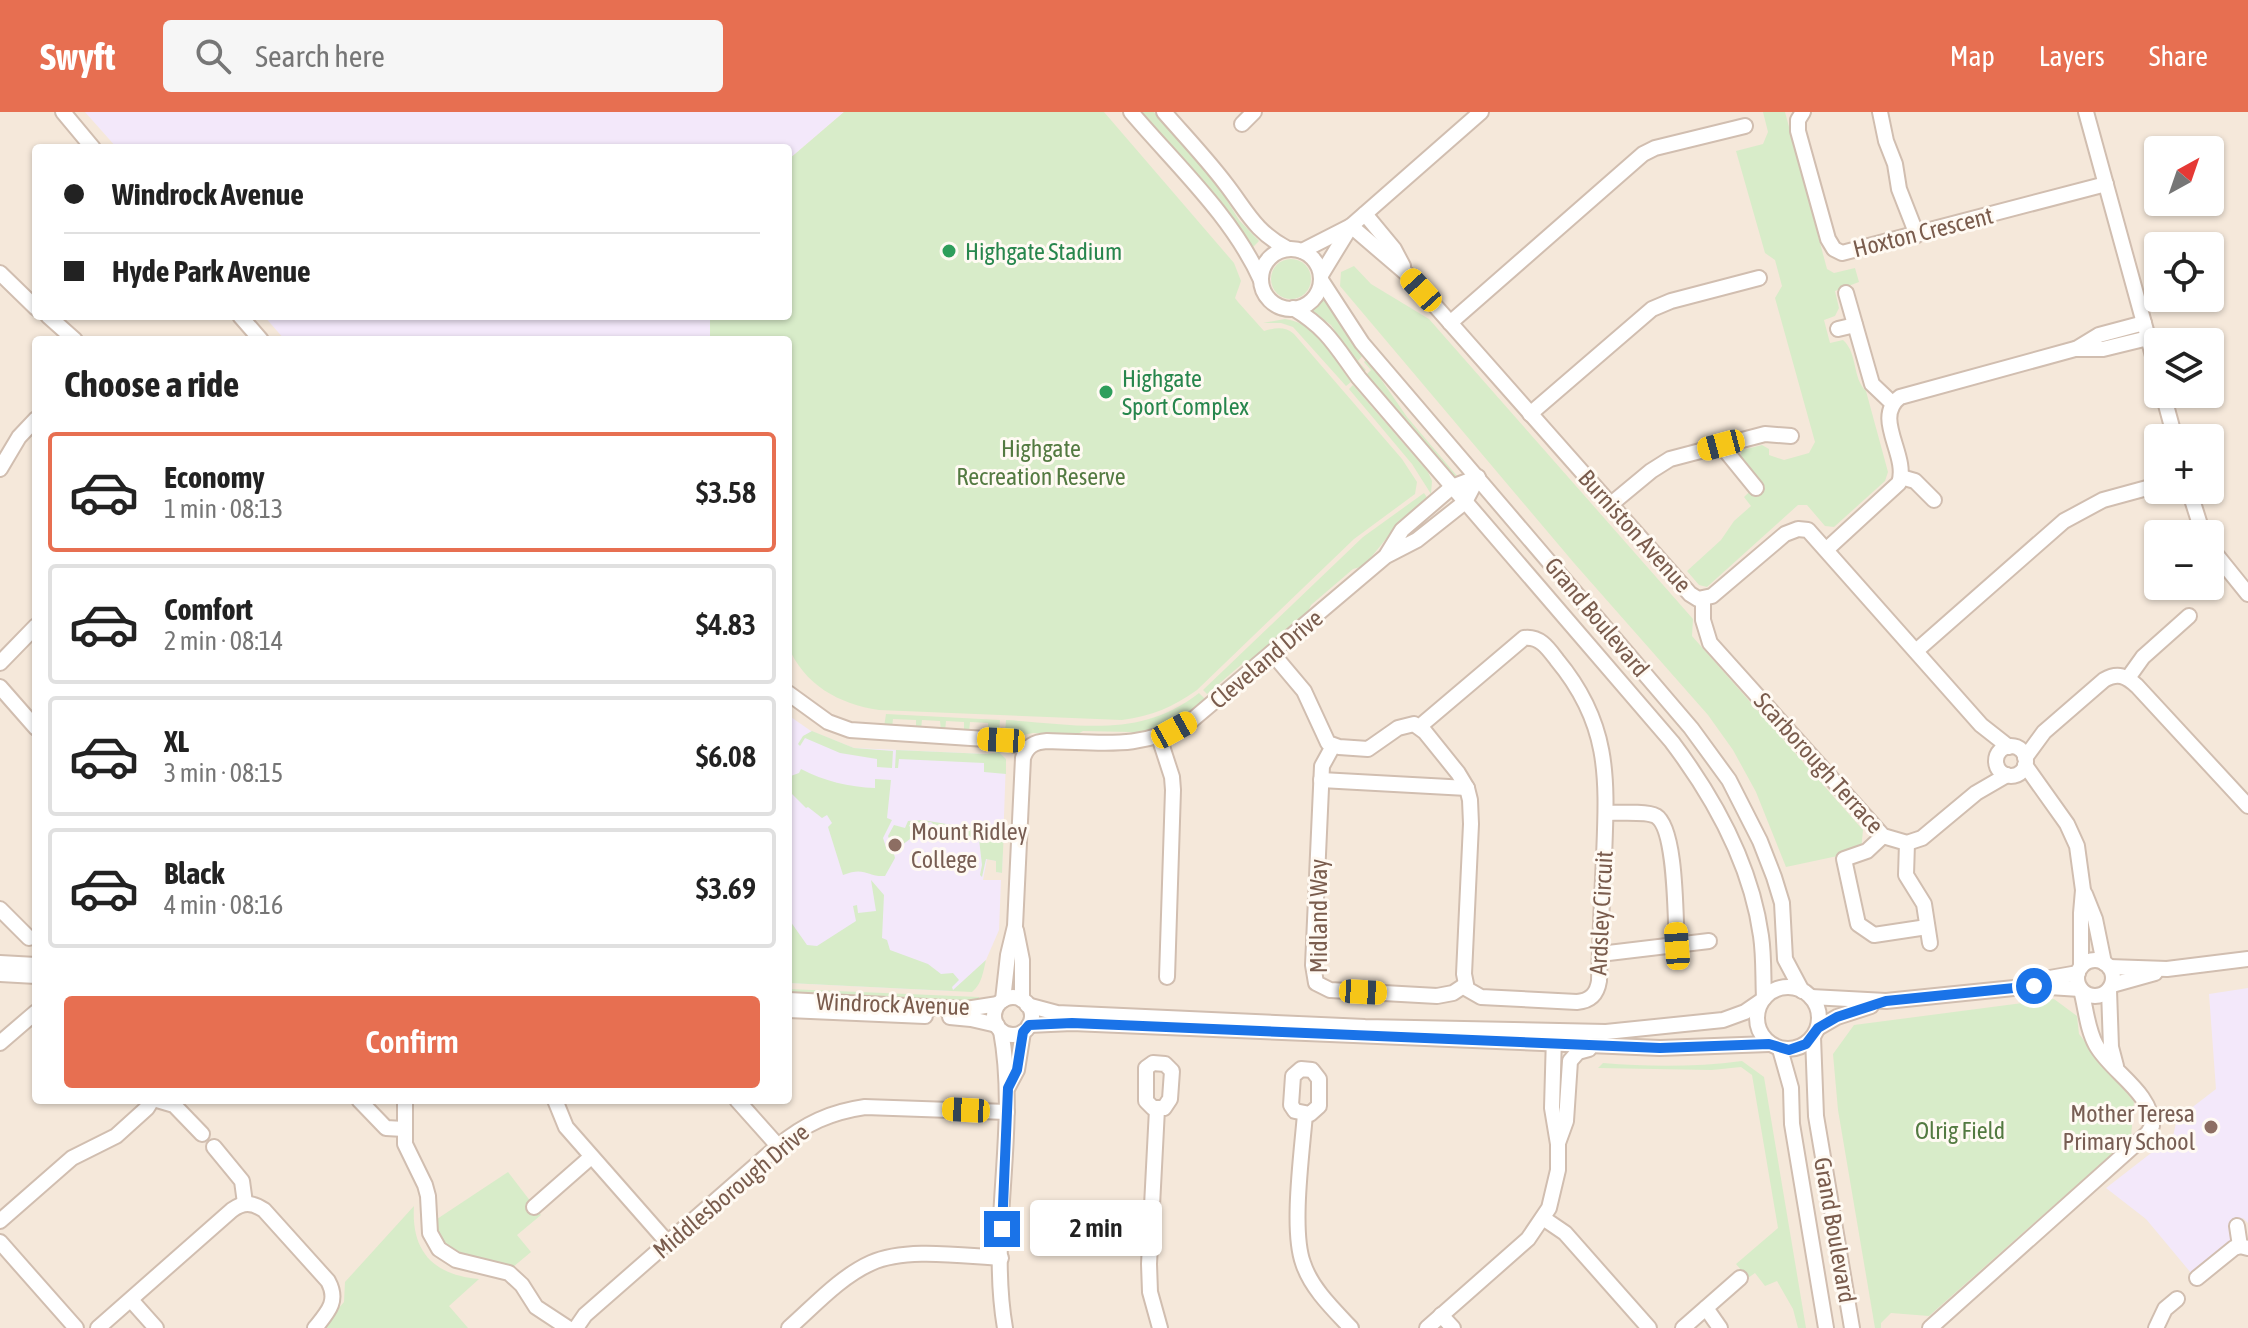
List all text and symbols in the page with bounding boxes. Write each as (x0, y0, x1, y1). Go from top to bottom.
search box (163, 20, 723, 92)
icon: search (191, 34, 235, 78)
text: Swyft (40, 35, 115, 78)
text: Search here (255, 39, 385, 73)
text: Map (1950, 40, 1995, 72)
text: Layers (2039, 40, 2105, 72)
text: Share (2149, 40, 2208, 72)
north arrow (2144, 136, 2224, 216)
map controls (2144, 136, 2224, 600)
text: Windrock Avenue (112, 177, 304, 211)
street label: Hoxton Crescent (1850, 202, 1996, 262)
button: locate (2144, 232, 2224, 312)
place label: Highgate Stadium (965, 238, 1122, 265)
marker: Highgate Stadium (940, 242, 958, 260)
text: Hyde Park Avenue (112, 254, 311, 288)
car (1396, 264, 1446, 316)
button: layers (2144, 328, 2224, 408)
text: Choose a ride (64, 363, 239, 405)
place label: Highgate Sport Complex (1122, 365, 1249, 420)
marker: Highgate Sport Complex (1097, 383, 1115, 401)
button: + (2144, 424, 2224, 504)
car (1695, 427, 1747, 463)
park label: Highgate Recreation Reserve (956, 435, 1126, 490)
icon: car (68, 456, 140, 528)
text: Economy (164, 460, 265, 494)
street label: Burniston Avenue (1573, 464, 1697, 598)
text: $3.58 (696, 475, 756, 509)
text: 1 min · 08:13 (164, 494, 283, 524)
button: − (2144, 520, 2224, 600)
street label: Grand Boulevard (1539, 552, 1655, 682)
icon: car (68, 588, 140, 660)
text: Comfort (164, 592, 253, 626)
street label: Cleveland Drive (1204, 604, 1328, 714)
text: $4.83 (696, 607, 756, 641)
text: 2 min · 08:14 (164, 626, 283, 656)
street label: Scarborough Terrace (1749, 687, 1889, 839)
car (1147, 708, 1201, 752)
icon: car (68, 720, 140, 792)
text: XL (164, 724, 189, 758)
car (976, 727, 1026, 753)
text: $6.08 (696, 739, 756, 773)
text: 3 min · 08:15 (164, 758, 283, 788)
place label: Mount Ridley College (911, 818, 1027, 873)
marker: Mount Ridley College (886, 836, 904, 854)
street label: Ardsley Circuit (1584, 850, 1618, 976)
icon: car (68, 852, 140, 924)
text: Black (164, 856, 224, 890)
street label: Midland Way (1305, 859, 1332, 973)
text: $3.69 (696, 871, 756, 905)
text: 4 min · 08:16 (164, 890, 283, 920)
car (1663, 921, 1691, 971)
route start (2016, 968, 2052, 1004)
car (1338, 979, 1388, 1005)
street label: Windrock Avenue (816, 988, 970, 1020)
button: Confirm (64, 996, 760, 1088)
car (941, 1097, 991, 1123)
place label: Mother Teresa Primary School (2062, 1100, 2196, 1155)
park label: Olrig Field (1915, 1117, 2005, 1144)
street label: Middlesborough Drive (648, 1118, 814, 1264)
marker: Mother Teresa Primary School (2202, 1118, 2220, 1136)
street label: Grand Boulevard (1809, 1155, 1861, 1305)
callout: 2 min (1030, 1201, 1162, 1257)
route end (984, 1211, 1020, 1247)
text: 2 min (1069, 1213, 1123, 1243)

